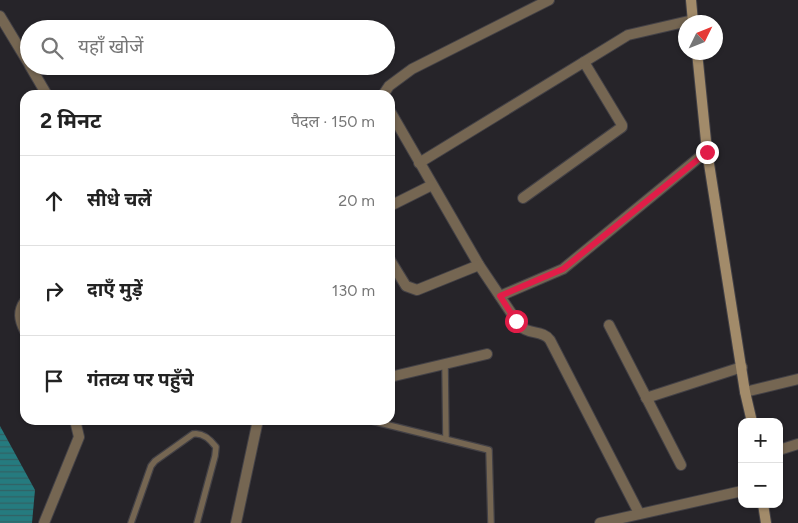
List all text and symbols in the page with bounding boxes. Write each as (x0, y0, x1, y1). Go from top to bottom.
north arrow (678, 15, 723, 60)
search box (20, 20, 395, 75)
icon: search (38, 34, 66, 62)
text: यहाँ खोजें (78, 35, 143, 58)
text: 2 मिनट (40, 108, 101, 133)
text: पैदल · 150 m (291, 112, 375, 131)
route end (696, 141, 719, 164)
icon: ahead (40, 187, 68, 215)
text: सीधे चलें (87, 188, 151, 211)
text: 20 m (338, 191, 375, 210)
icon: right (40, 277, 68, 305)
text: दाएँ मुड़ें (87, 278, 143, 301)
text: 130 m (332, 281, 375, 300)
route start (505, 310, 528, 333)
icon: arrive (40, 367, 68, 395)
text: गंतव्य पर पहुँचे (87, 368, 194, 391)
map controls (738, 418, 783, 508)
button: + (738, 418, 783, 463)
button: − (738, 463, 783, 508)

